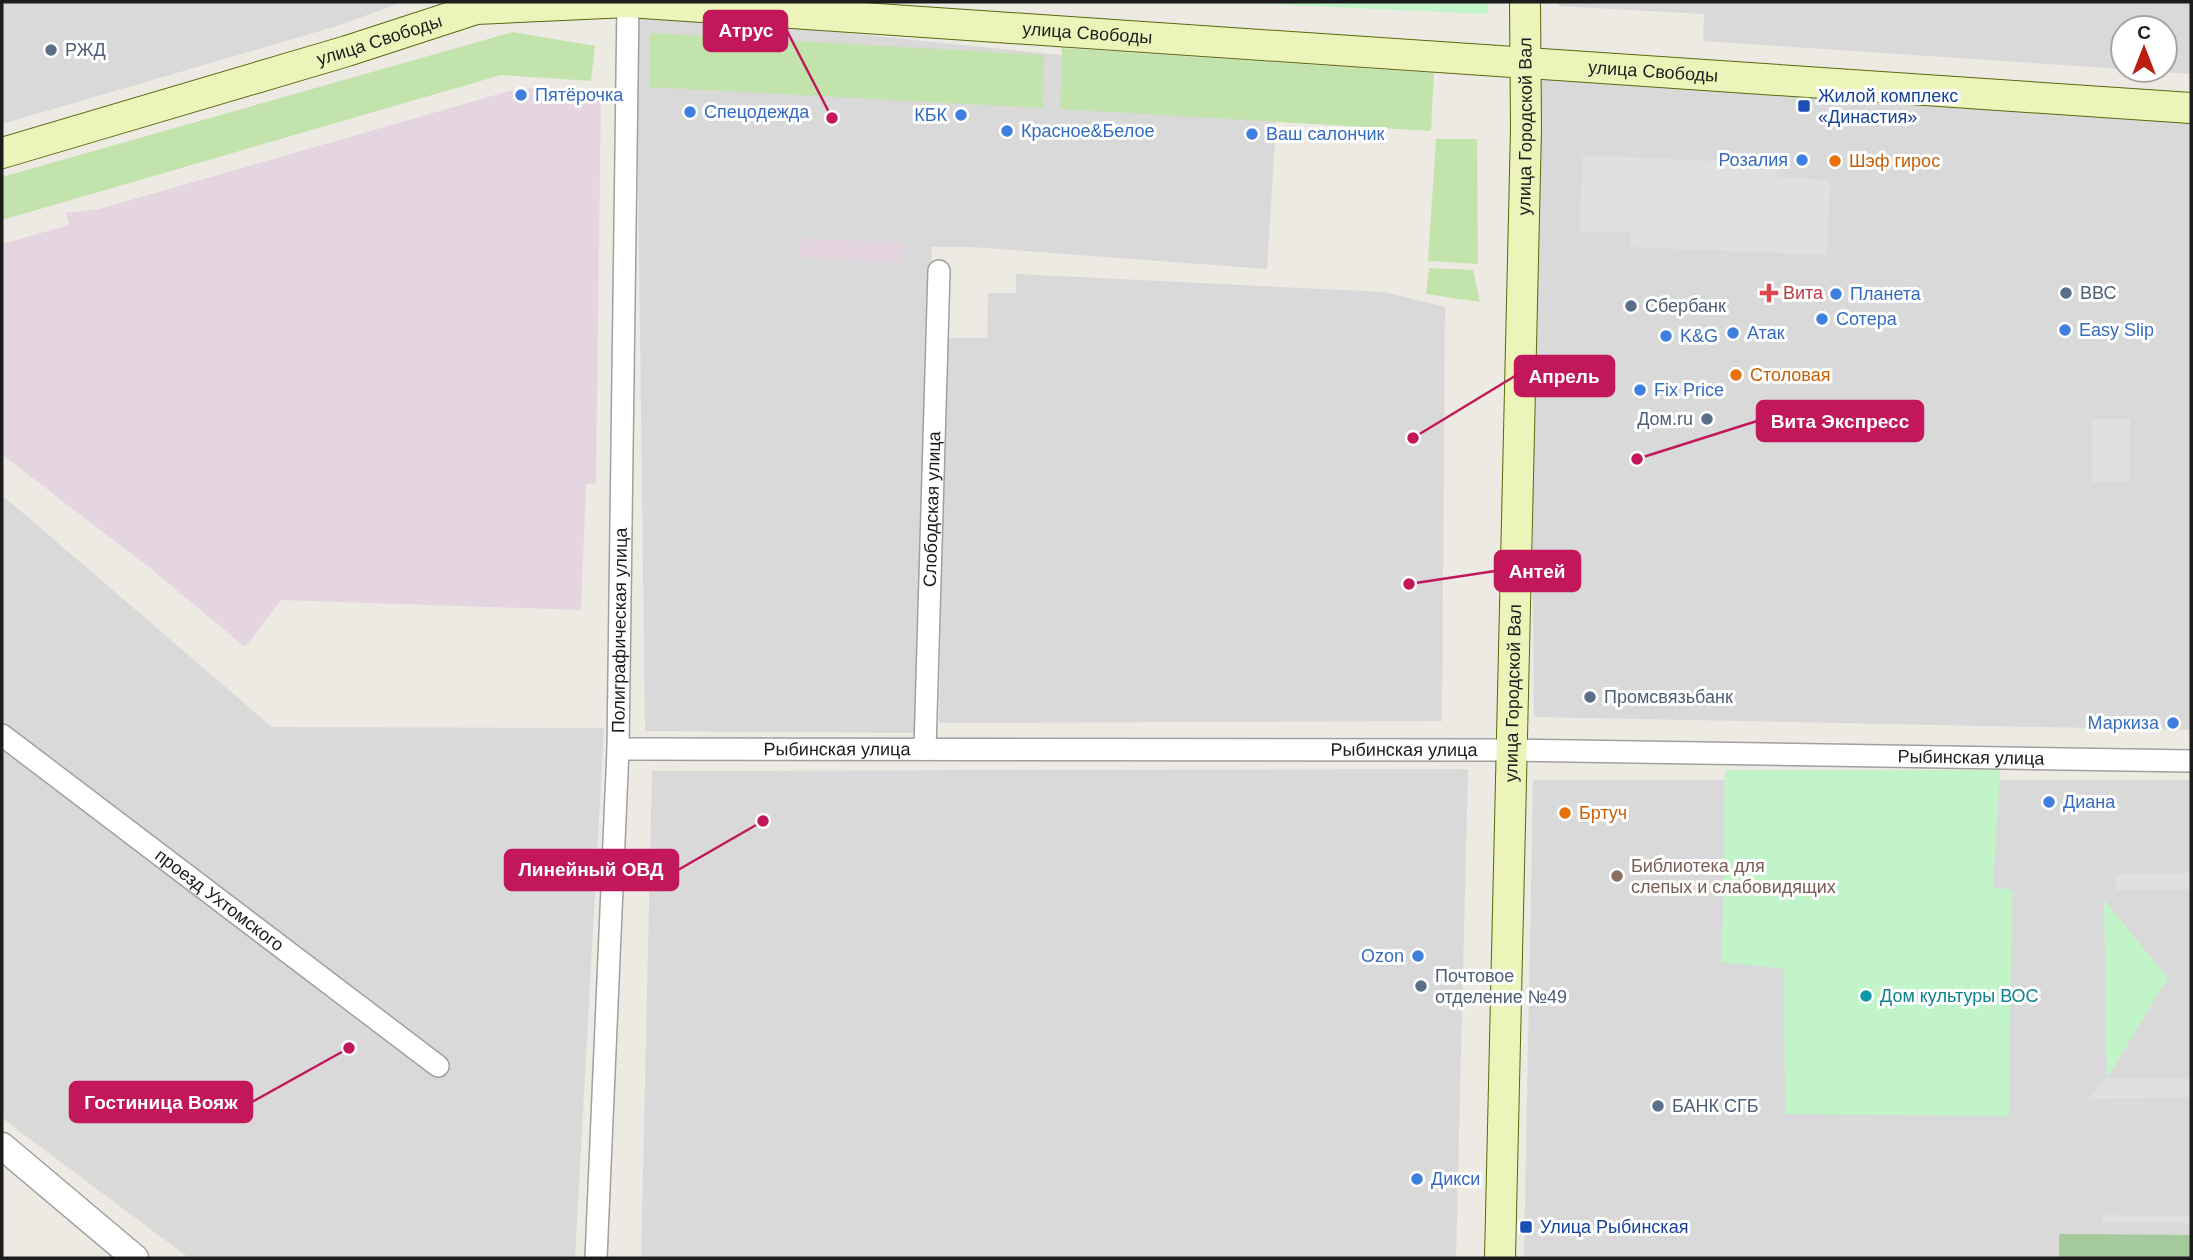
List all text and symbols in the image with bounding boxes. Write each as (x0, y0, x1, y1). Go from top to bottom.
street label: улица Свободы (315, 11, 445, 69)
callout: Атрус (704, 11, 787, 51)
north arrow (2109, 14, 2179, 84)
street label: улица Свободы (1022, 19, 1153, 48)
text: Атрус (719, 20, 774, 41)
text: С (2137, 22, 2151, 43)
street label: улица Городской Вал (1514, 37, 1536, 215)
place label: РЖД (65, 40, 106, 60)
marker: РЖД (43, 42, 59, 58)
street label: улица Свободы (1587, 57, 1719, 86)
place label: Пятёрочка (535, 85, 624, 105)
place label: Жилой комплекс «Династия» (1818, 86, 1958, 127)
marker: Пятёрочка (513, 87, 529, 103)
marker: Жилой комплекс «Династия» (1796, 98, 1812, 114)
place label: Спецодежда (704, 102, 810, 122)
marker: Спецодежда (682, 104, 698, 120)
place label: КБК (914, 105, 948, 125)
marker: КБК (953, 107, 969, 123)
place label: Красное&Белое (1021, 121, 1154, 141)
marker: Красное&Белое (999, 123, 1015, 139)
place label: Ваш салончик (1266, 124, 1385, 144)
marker: Ваш салончик (1244, 126, 1260, 142)
place label: Розалия (1718, 150, 1788, 170)
place label: Шэф гирос (1849, 151, 1940, 171)
marker: Розалия (1794, 152, 1810, 168)
marker: Шэф гирос (1827, 153, 1843, 169)
place label: Вита (1783, 283, 1824, 303)
place label: ВВС (2080, 283, 2116, 303)
place label: Планета (1850, 284, 1922, 304)
marker: Вита (1761, 285, 1777, 301)
marker: ВВС (2058, 285, 2074, 301)
marker: Планета (1828, 286, 1844, 302)
place label: Сбербанк (1645, 296, 1726, 316)
marker: Сбербанк (1623, 298, 1639, 314)
place label: Сотера (1836, 309, 1898, 329)
marker: Сотера (1814, 311, 1830, 327)
place label: Easy Slip (2079, 320, 2154, 340)
marker: Easy Slip (2057, 322, 2073, 338)
place label: Атак (1747, 323, 1785, 343)
marker: Атак (1725, 325, 1741, 341)
place label: K&G (1680, 326, 1718, 346)
marker: K&G (1658, 328, 1674, 344)
callout: Апрель (1515, 356, 1614, 396)
place label: Столовая (1750, 365, 1831, 385)
text: Апрель (1528, 366, 1600, 387)
marker: Столовая (1728, 367, 1744, 383)
place label: Fix Price (1654, 380, 1724, 400)
marker: Fix Price (1632, 382, 1648, 398)
callout: Вита Экспресс (1757, 401, 1923, 441)
place label: Дом.ru (1637, 409, 1693, 429)
marker: Дом.ru (1699, 411, 1715, 427)
text: Вита Экспресс (1771, 411, 1910, 432)
street label: Слободская улица (920, 430, 944, 587)
street label: Полиграфическая улица (608, 527, 631, 733)
callout: Антей (1495, 551, 1580, 591)
text: Антей (1509, 561, 1565, 582)
street label: улица Городской Вал (1501, 604, 1525, 782)
place label: Промсвязьбанк (1604, 687, 1733, 707)
marker: Промсвязьбанк (1582, 689, 1598, 705)
place label: Маркиза (2088, 713, 2160, 733)
marker: Маркиза (2165, 715, 2181, 731)
street label: Рыбинская улица (764, 739, 911, 759)
street label: Рыбинская улица (1331, 740, 1478, 760)
street label: Рыбинская улица (1897, 746, 2046, 769)
place label: Диана (2063, 792, 2116, 812)
marker: Диана (2041, 794, 2057, 810)
place label: Бртуч (1579, 803, 1627, 823)
marker: Бртуч (1557, 805, 1573, 821)
street label: проезд Ухтомского (151, 845, 288, 955)
callout: Линейный ОВД (505, 850, 678, 890)
place label: Библиотека для слепых и слабовидящих (1631, 856, 1836, 897)
text: Линейный ОВД (518, 859, 664, 880)
marker: Библиотека для слепых и слабовидящих (1609, 868, 1625, 884)
place label: Ozon (1361, 946, 1404, 966)
marker: Ozon (1410, 948, 1426, 964)
place label: Почтовое отделение №49 (1435, 966, 1567, 1007)
marker: Почтовое отделение №49 (1413, 978, 1429, 994)
place label: Дом культуры ВОС (1880, 986, 2039, 1006)
marker: Дом культуры ВОС (1858, 988, 1874, 1004)
callout: Гостиница Вояж (70, 1082, 252, 1122)
text: Гостиница Вояж (84, 1092, 238, 1113)
place label: БАНК СГБ (1672, 1096, 1758, 1116)
marker: БАНК СГБ (1650, 1098, 1666, 1114)
place label: Дикси (1431, 1169, 1480, 1189)
marker: Дикси (1409, 1171, 1425, 1187)
place label: Улица Рыбинская (1540, 1217, 1688, 1237)
marker: Улица Рыбинская (1518, 1219, 1534, 1235)

